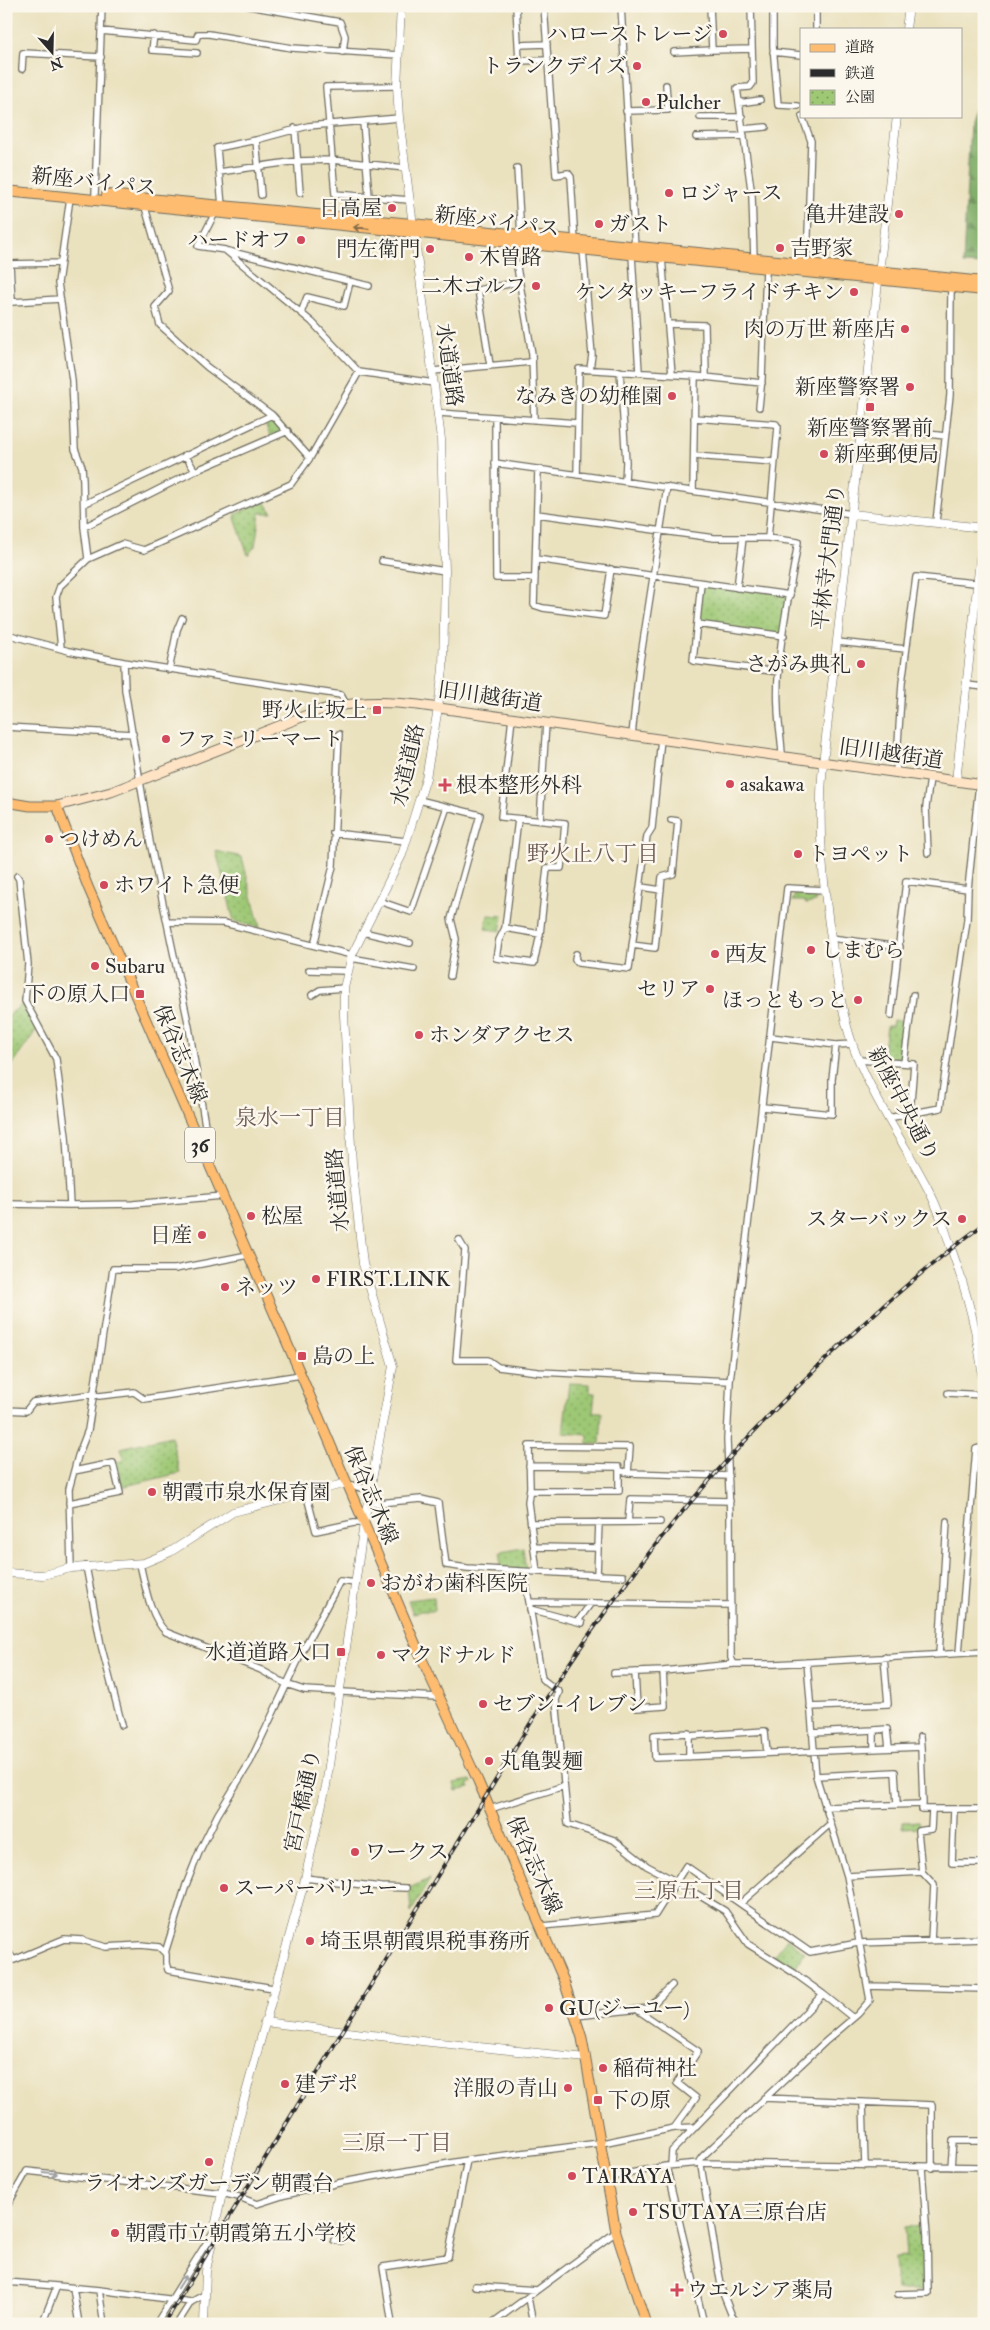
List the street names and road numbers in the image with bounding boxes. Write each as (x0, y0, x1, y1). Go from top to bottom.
street label: 新座バイパス (30, 162, 158, 202)
street label: 新座バイパス (433, 201, 561, 243)
street label: 水道道路 (430, 322, 468, 408)
street label: 平林寺大門通り (807, 482, 851, 632)
street label: 旧川越街道 (436, 676, 544, 718)
street label: 水道道路 (385, 721, 431, 809)
street label: 旧川越街道 (837, 733, 945, 775)
street label: 保谷志木線 (147, 1000, 213, 1108)
street label: 新座中央通り (862, 1042, 944, 1166)
road number: 36 (185, 1128, 215, 1162)
street label: 水道道路 (321, 1147, 355, 1233)
street label: 保谷志木線 (338, 1441, 404, 1549)
street label: 宮戸橋通り (279, 1747, 327, 1855)
street label: 保谷志木線 (500, 1812, 568, 1918)

